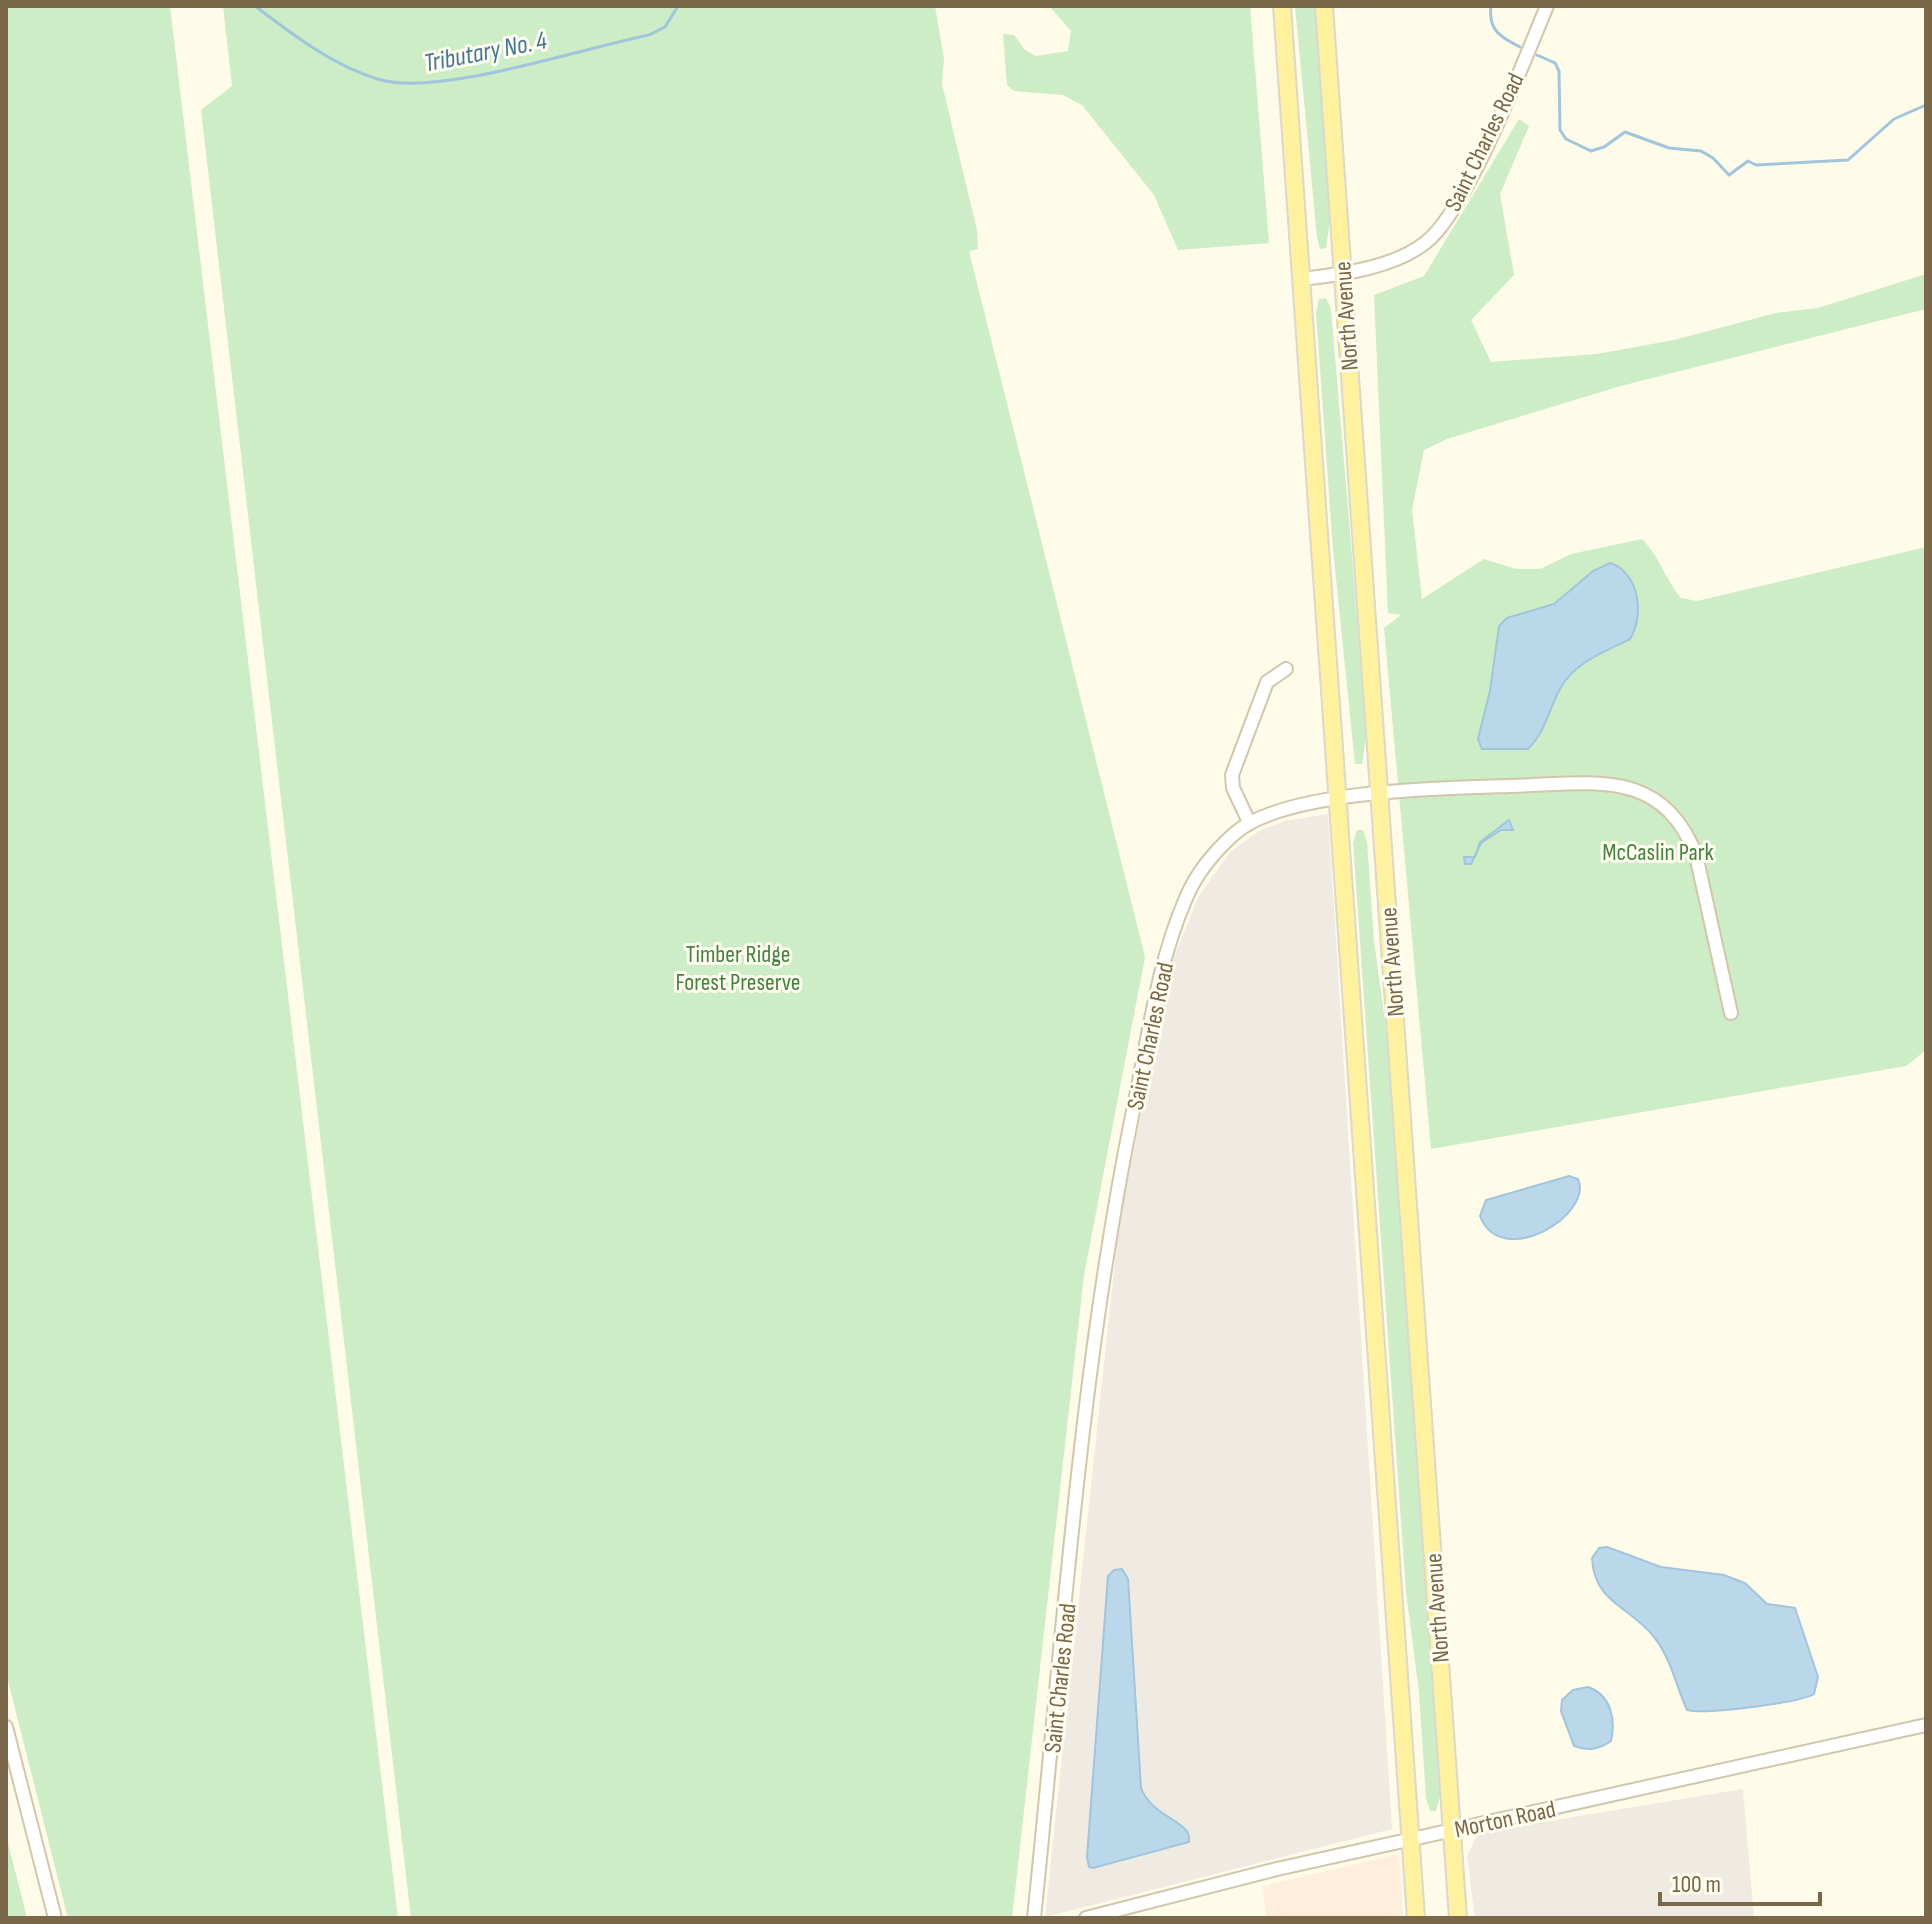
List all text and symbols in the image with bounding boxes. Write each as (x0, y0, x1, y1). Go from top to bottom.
water label: Tributary No. 4 (421, 25, 549, 80)
street label: Saint Charles Road (1439, 68, 1530, 216)
street label: North Avenue (1328, 260, 1365, 372)
park label: McCaslin Park (1602, 838, 1714, 867)
street label: North Avenue (1374, 906, 1411, 1018)
park label: Timber Ridge Forest Preserve (676, 940, 801, 997)
street label: Saint Charles Road (1121, 960, 1180, 1113)
street label: North Avenue (1419, 1552, 1456, 1664)
street label: Saint Charles Road (1038, 1602, 1083, 1754)
street label: Morton Road (1452, 1795, 1558, 1844)
scale bar (1660, 1856, 1820, 1906)
text: 100 m (1672, 1870, 1721, 1899)

